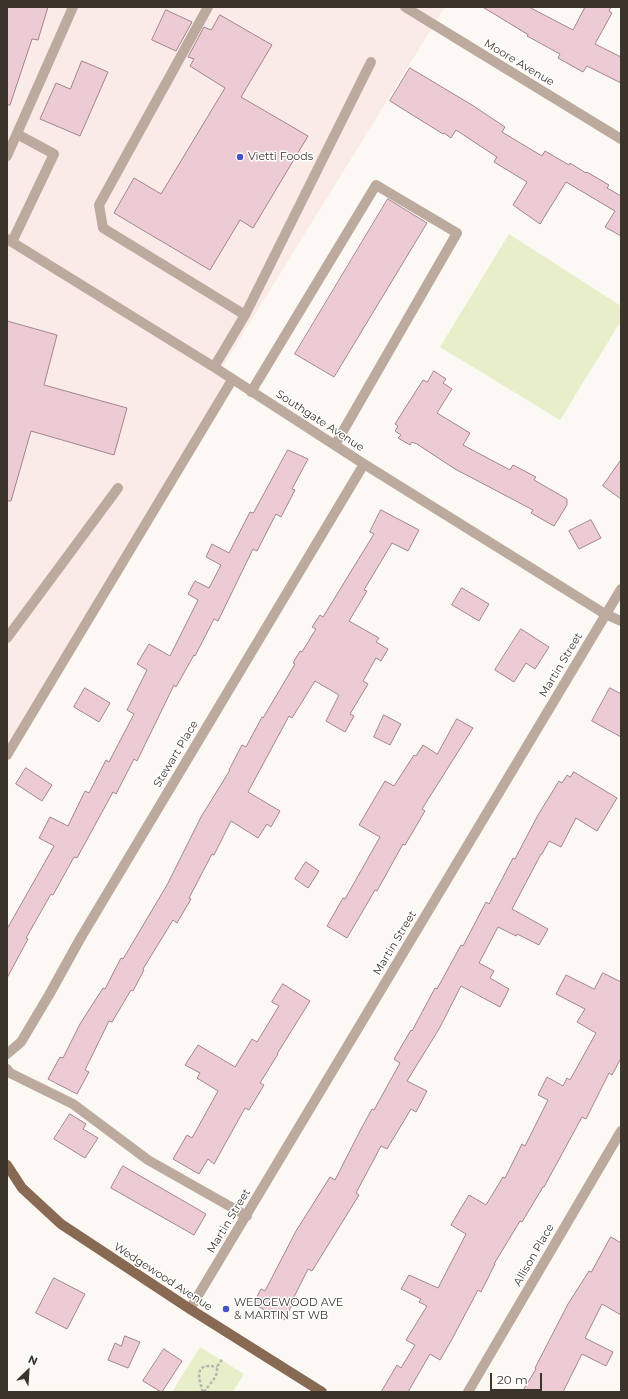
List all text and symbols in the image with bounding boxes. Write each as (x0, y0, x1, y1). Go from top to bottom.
street label: Moore Avenue (481, 37, 557, 89)
place label: Vietti Foods (248, 150, 313, 164)
marker: Vietti Foods (235, 152, 245, 162)
street label: Southgate Avenue (274, 388, 366, 454)
street label: Martin Street (537, 630, 585, 700)
street label: Stewart Place (151, 718, 201, 790)
street label: Martin Street (371, 908, 419, 978)
street label: Martin Street (205, 1186, 253, 1256)
street label: Allison Place (511, 1222, 557, 1288)
street label: Wedgewood Avenue (111, 1240, 215, 1314)
place label: WEDGEWOOD AVE & MARTIN ST WB (234, 1296, 343, 1322)
marker: WEDGEWOOD AVE & MARTIN ST WB (221, 1304, 231, 1314)
north arrow (8, 1351, 48, 1391)
text: N (26, 1352, 40, 1368)
scale bar (492, 1365, 544, 1391)
text: 20 m (497, 1372, 528, 1387)

